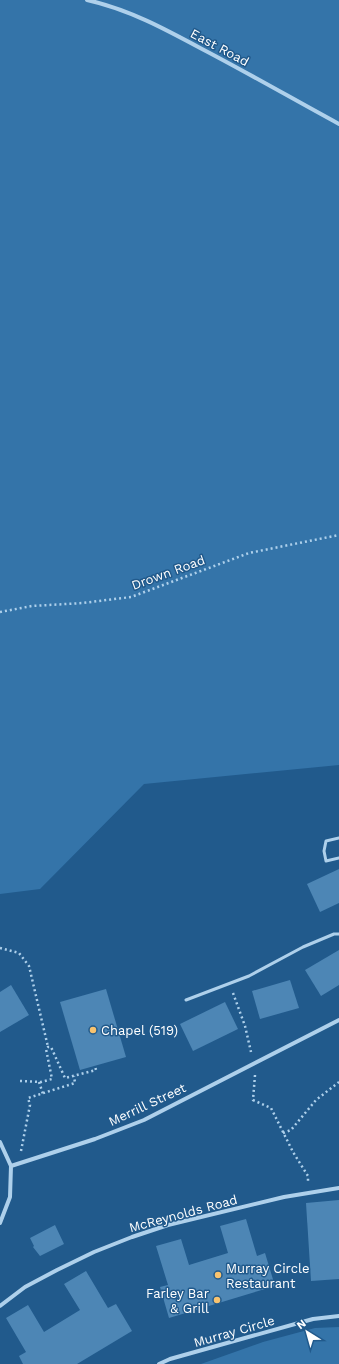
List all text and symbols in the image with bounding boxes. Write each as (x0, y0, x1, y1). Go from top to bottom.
street label: East Road (188, 26, 252, 69)
street label: Drown Road (129, 552, 207, 593)
place label: Chapel (519) (101, 1023, 178, 1038)
marker: Chapel (519) (88, 1025, 98, 1035)
street label: Merrill Street (106, 1080, 189, 1129)
street label: McReynolds Road (127, 1192, 239, 1235)
place label: Murray Circle Restaurant (226, 1261, 309, 1291)
marker: Murray Circle Restaurant (213, 1270, 223, 1280)
place label: Farley Bar & Grill (146, 1286, 209, 1316)
marker: Farley Bar & Grill (212, 1295, 222, 1305)
north arrow (287, 1312, 327, 1352)
street label: Murray Circle (192, 1313, 276, 1350)
text: N (294, 1317, 308, 1332)

